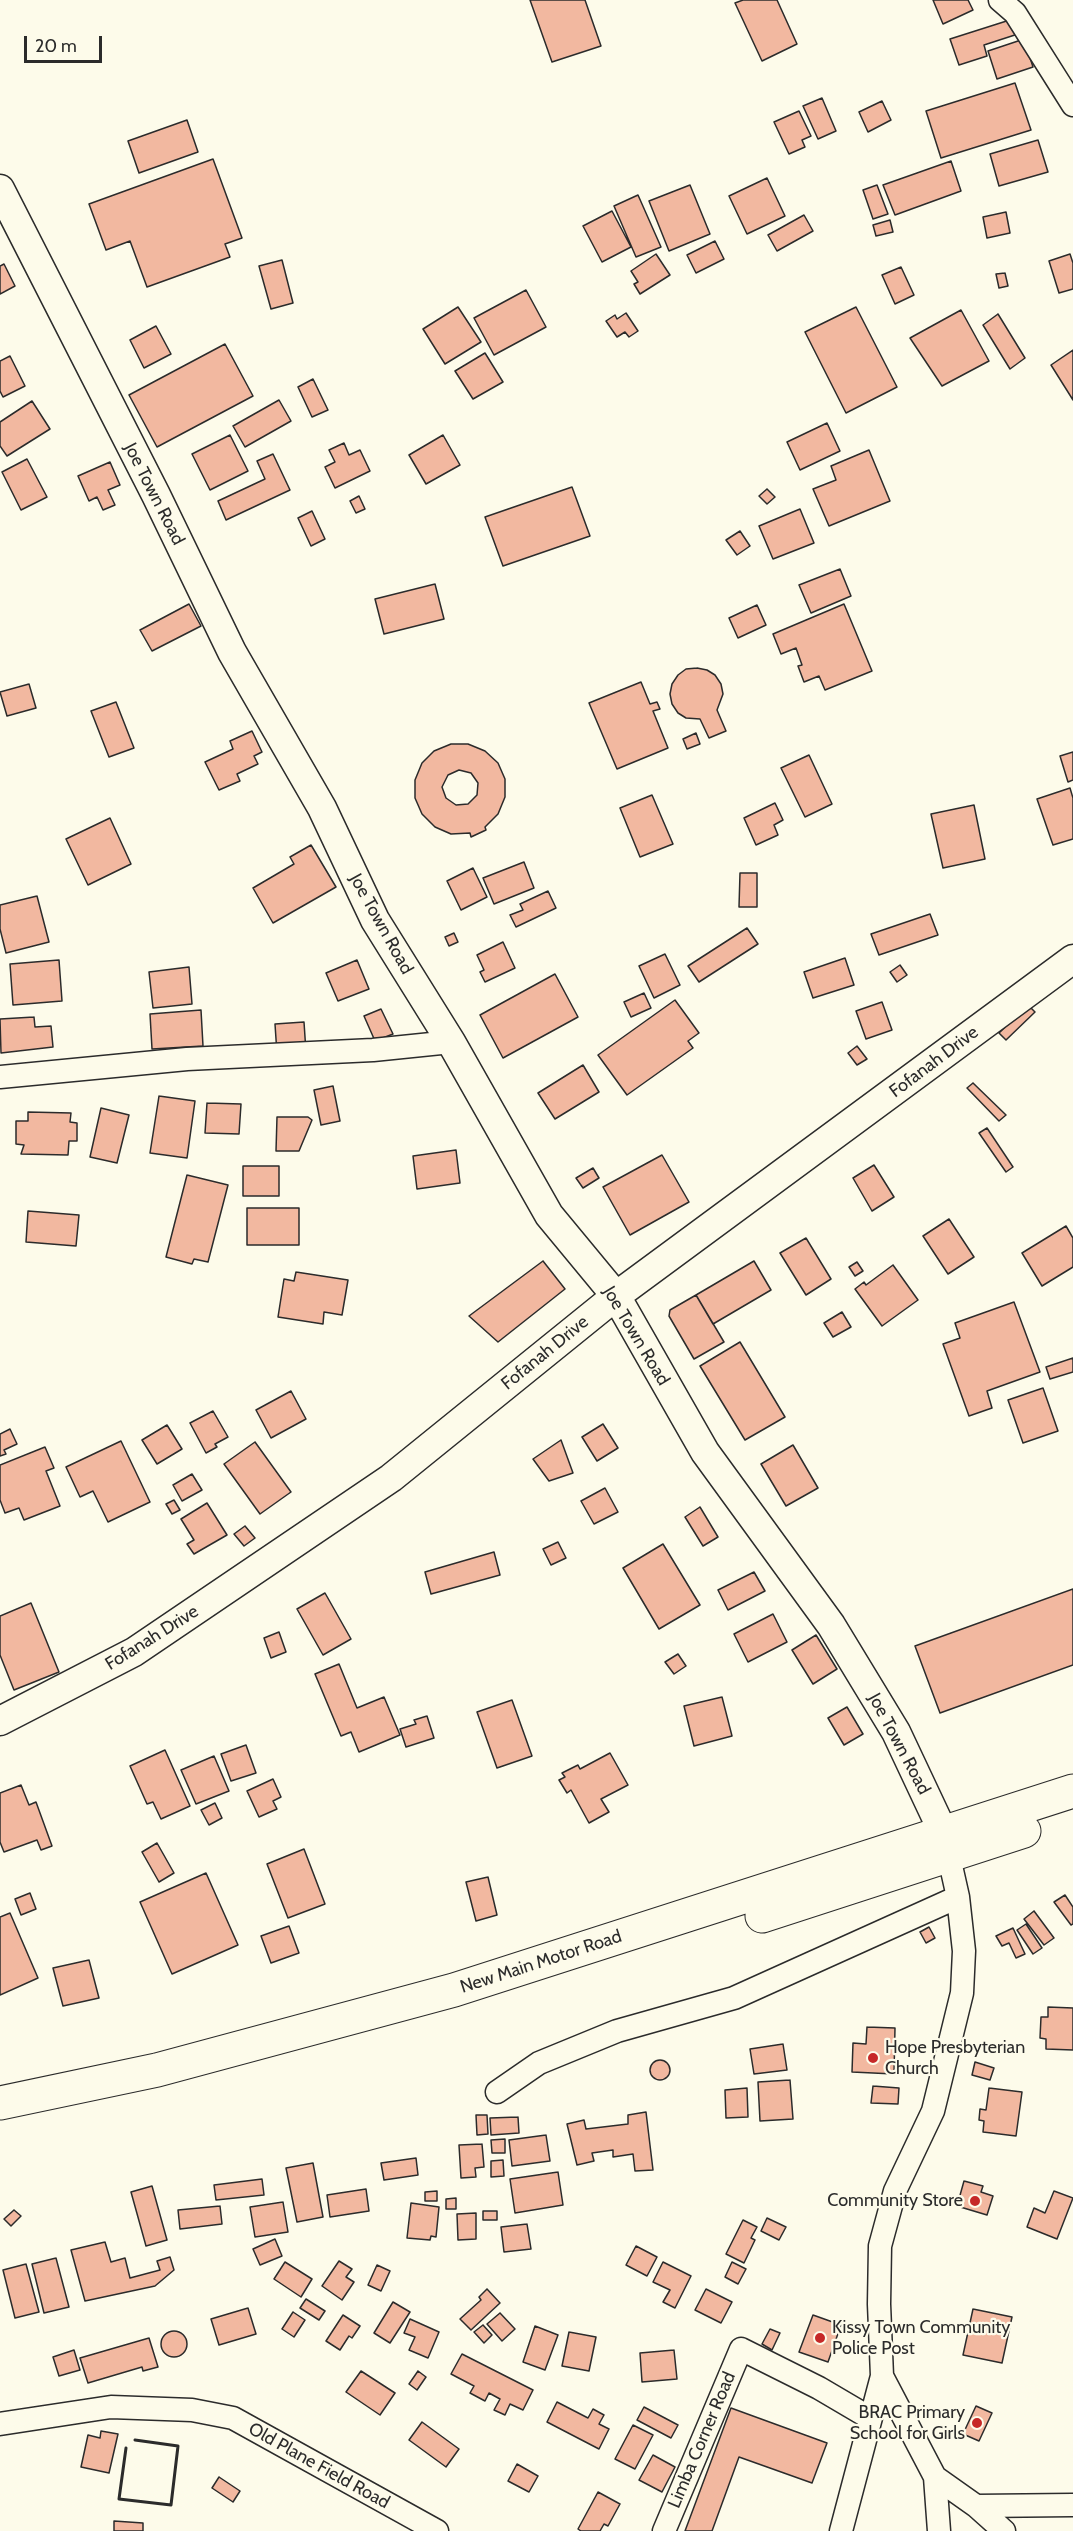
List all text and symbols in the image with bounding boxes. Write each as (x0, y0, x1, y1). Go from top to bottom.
scale bar (27, 24, 105, 62)
text: 20 m (35, 35, 77, 57)
street label: Joe Town Road (119, 439, 189, 549)
street label: Joe Town Road (344, 870, 418, 978)
street label: Fofanah Drive (885, 1022, 983, 1102)
street label: Joe Town Road (598, 1283, 674, 1389)
street label: Fofanah Drive (497, 1311, 593, 1395)
street label: Fofanah Drive (101, 1601, 203, 1675)
street label: Joe Town Road (863, 1690, 935, 1798)
street label: New Main Motor Road (457, 1926, 625, 1998)
place label: Hope Presbyterian Church (885, 2037, 1025, 2080)
marker: Hope Presbyterian Church (866, 2051, 880, 2065)
place label: Community Store (827, 2190, 963, 2212)
marker: Community Store (968, 2194, 982, 2208)
place label: Kissy Town Community Police Post (832, 2317, 1010, 2360)
marker: Kissy Town Community Police Post (813, 2331, 827, 2345)
street label: Limba Corner Road (664, 2369, 740, 2511)
place label: BRAC Primary School for Girls (850, 2402, 965, 2444)
marker: BRAC Primary School for Girls (970, 2416, 984, 2430)
street label: Old Plane Field Road (245, 2418, 393, 2514)

